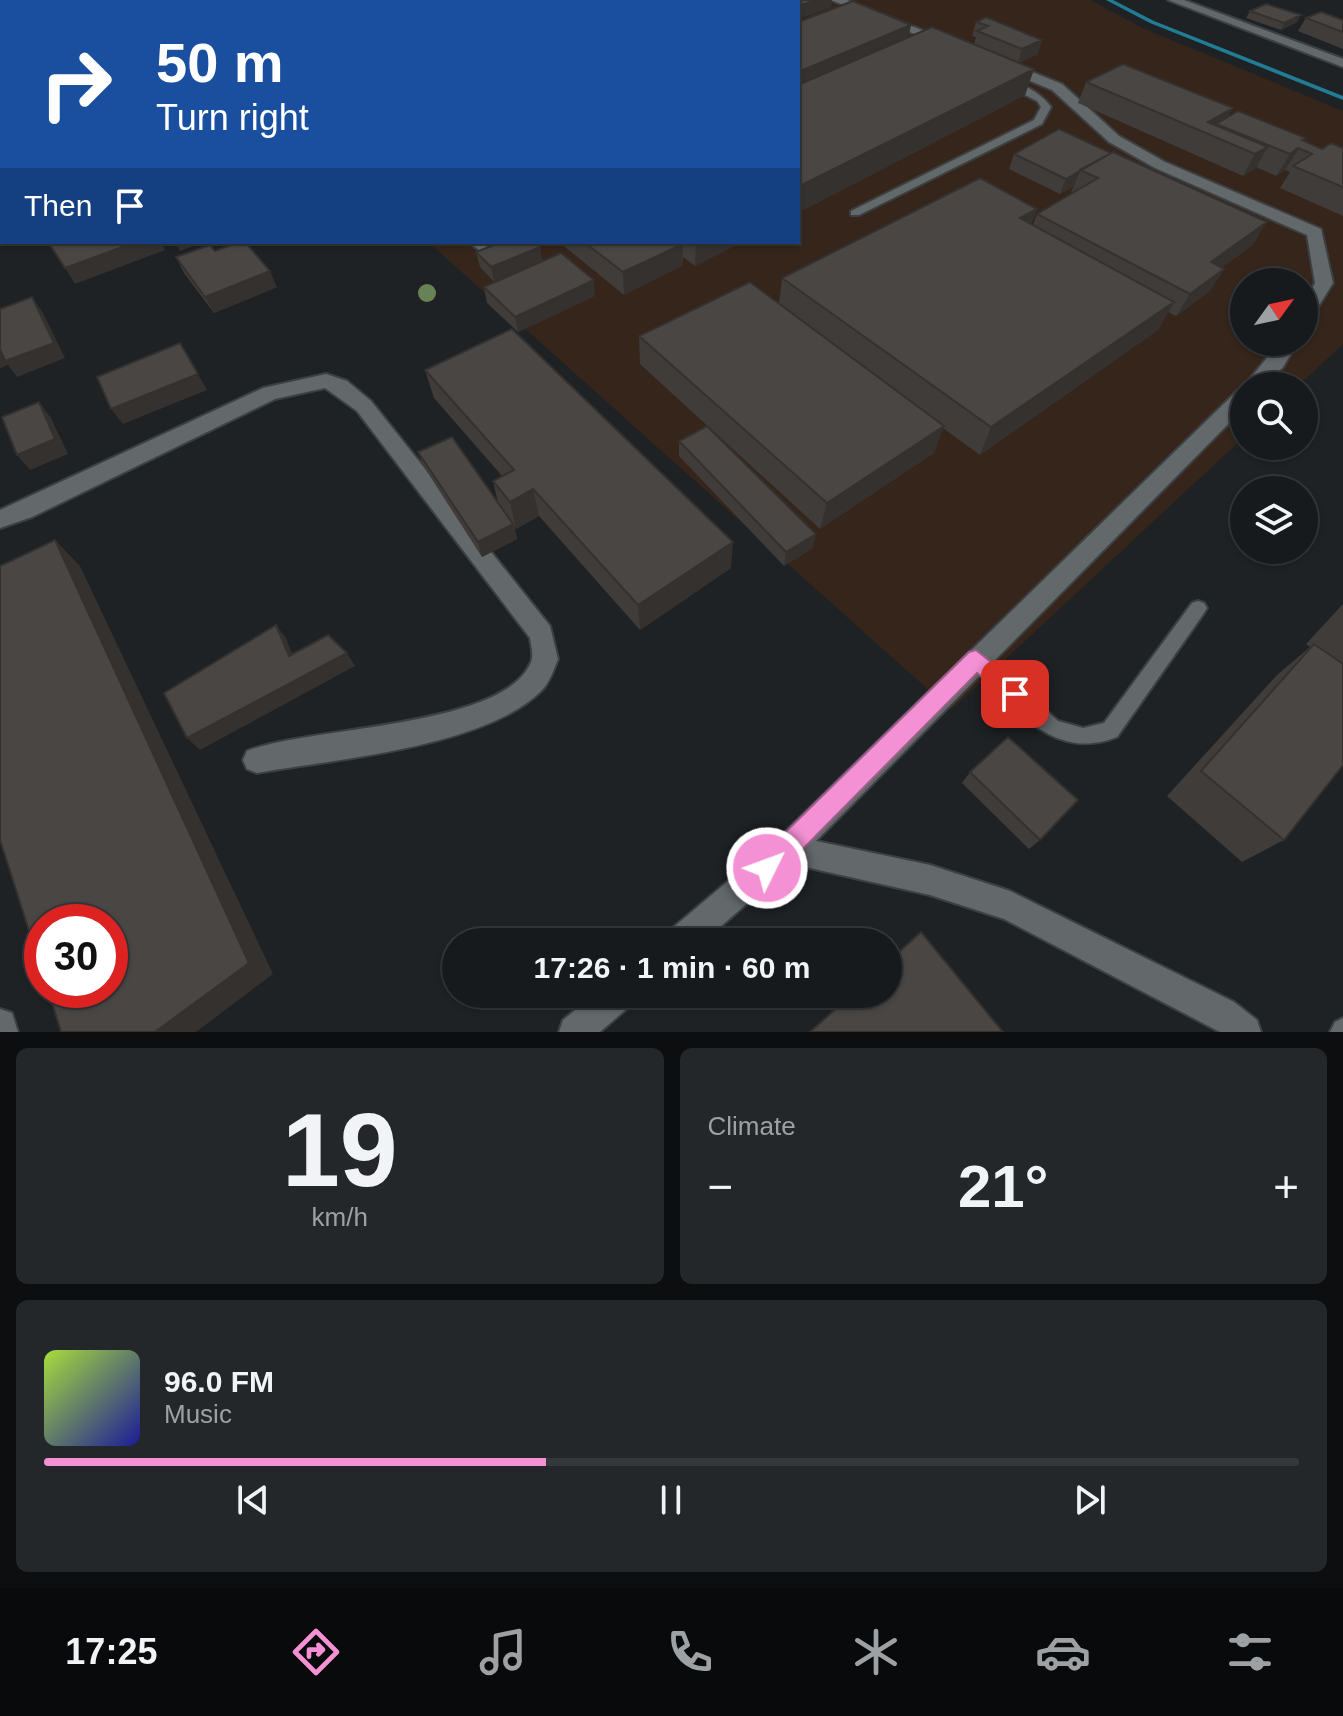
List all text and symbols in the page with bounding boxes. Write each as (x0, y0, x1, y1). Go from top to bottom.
text: 50 m (156, 31, 284, 94)
icon: right (24, 32, 128, 136)
text: Turn right (156, 97, 309, 138)
icon: arrive (108, 184, 152, 228)
text: Then (24, 189, 92, 222)
north arrow (1230, 268, 1318, 356)
map controls (1230, 268, 1318, 564)
button: search (1230, 372, 1318, 460)
button: layers (1230, 476, 1318, 564)
pin (981, 660, 1049, 728)
icon: arrive (993, 672, 1037, 716)
position arrow (725, 826, 809, 910)
speed limit sign: 30 (24, 904, 128, 1008)
text: 17:26 · 1 min · 60 m (534, 951, 810, 984)
text: 19 (282, 1092, 398, 1208)
text: Climate (708, 1111, 796, 1141)
text: 21° (958, 1153, 1049, 1220)
text: − (708, 1162, 733, 1211)
text: + (1273, 1162, 1299, 1211)
text: km/h (312, 1202, 368, 1232)
text: 96.0 FM (164, 1365, 274, 1398)
text: Music (164, 1399, 232, 1429)
icon: previous (231, 1478, 275, 1522)
icon: pause (649, 1478, 693, 1522)
icon: next (1068, 1478, 1112, 1522)
icon: directions (288, 1624, 344, 1680)
icon: music (475, 1624, 531, 1680)
icon: phone (662, 1624, 718, 1680)
icon: climate (848, 1624, 904, 1680)
icon: car (1035, 1624, 1091, 1680)
icon: filters (1222, 1624, 1278, 1680)
text: 17:25 (65, 1631, 157, 1672)

